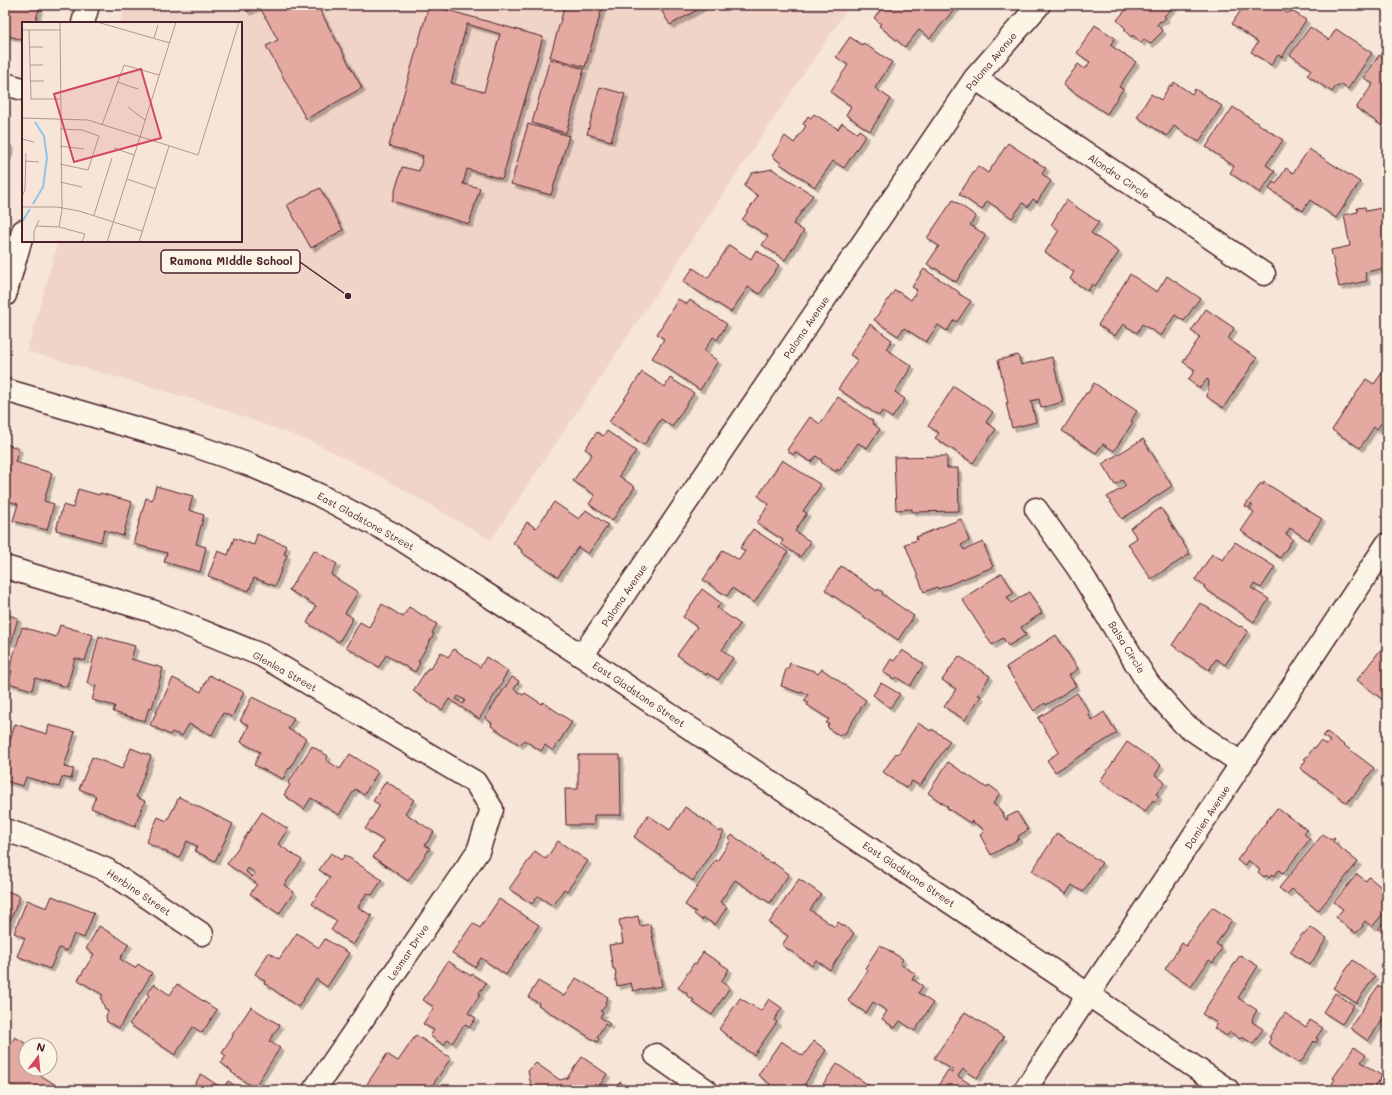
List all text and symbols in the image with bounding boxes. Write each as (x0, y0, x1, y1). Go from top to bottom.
inset map (22, 22, 242, 242)
street label: Paloma Avenue (962, 29, 1020, 93)
street label: Alondra Circle (1085, 150, 1153, 202)
callout: Ramona Middle School (161, 250, 300, 273)
text: Ramona Middle School (169, 253, 293, 268)
street label: Paloma Avenue (780, 293, 832, 361)
street label: East Gladstone Street (315, 488, 417, 554)
street label: Paloma Avenue (598, 561, 650, 629)
street label: Balsa Circle (1105, 618, 1149, 676)
street label: Glenlea Street (250, 648, 320, 694)
street label: East Gladstone Street (590, 658, 688, 730)
street label: Damien Avenue (1181, 782, 1233, 852)
street label: East Gladstone Street (860, 838, 958, 910)
street label: Herbine Street (104, 865, 174, 919)
street label: Lesmar Drive (384, 921, 432, 983)
north arrow (18, 1037, 58, 1077)
text: N (35, 1039, 47, 1055)

